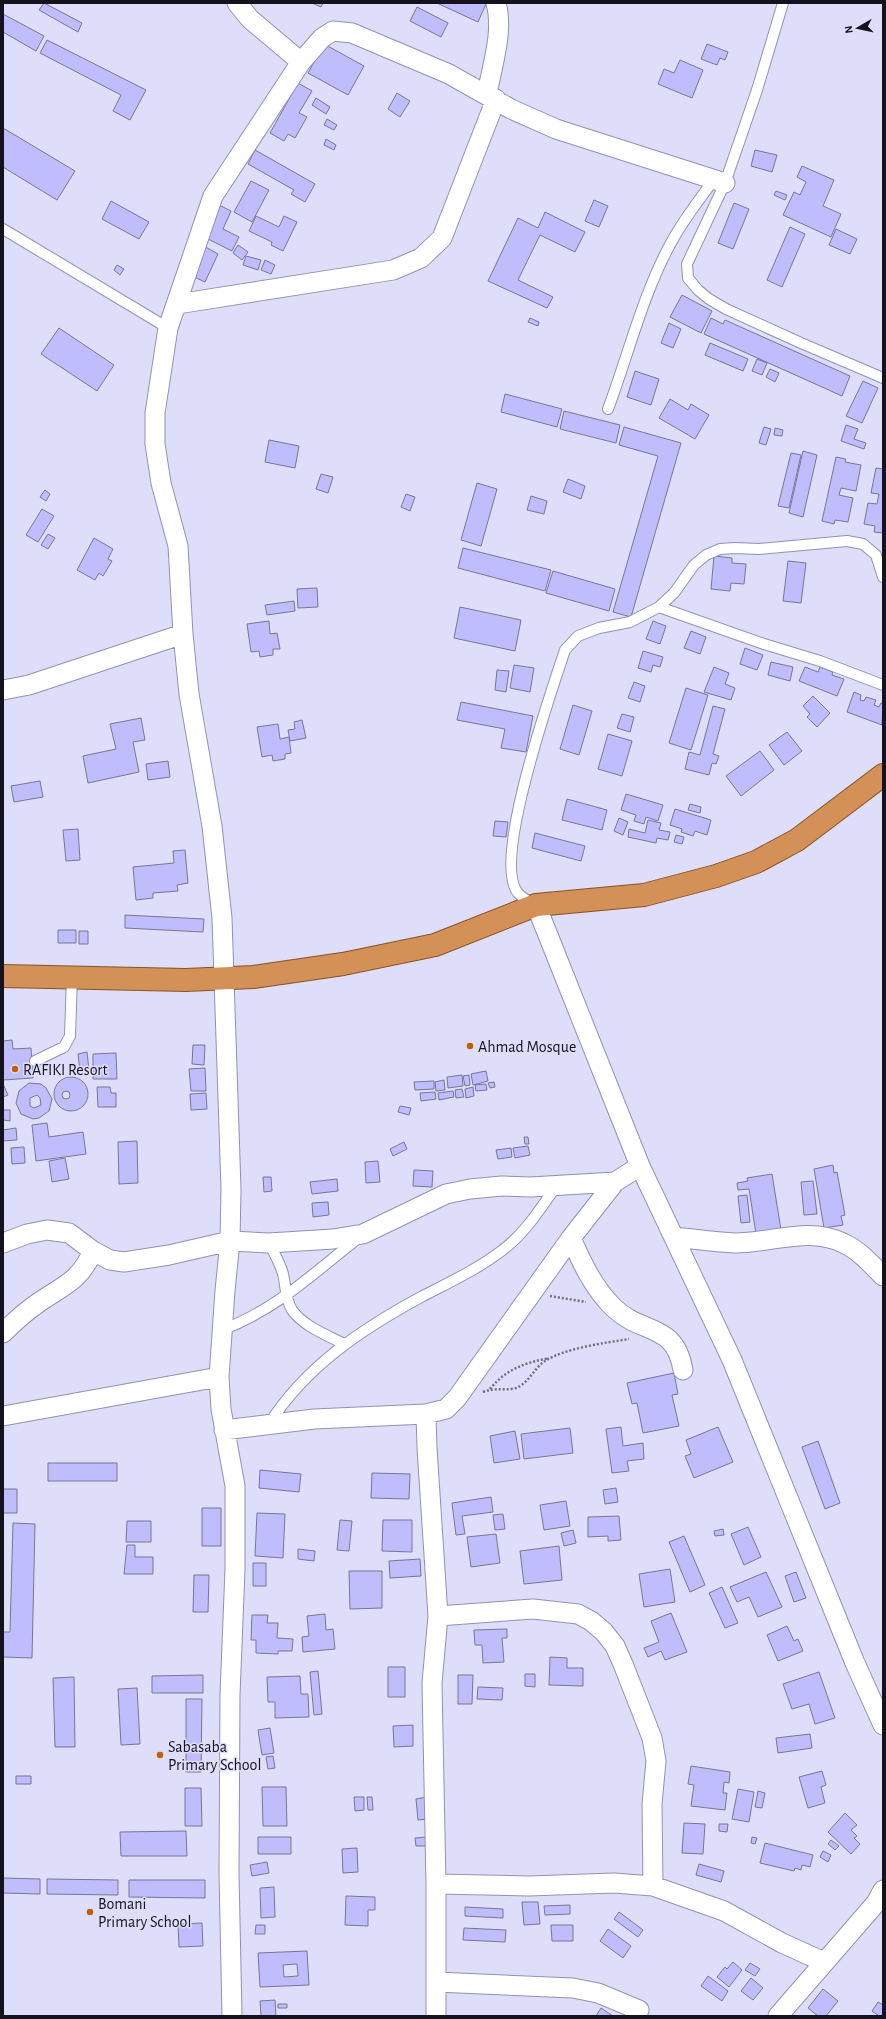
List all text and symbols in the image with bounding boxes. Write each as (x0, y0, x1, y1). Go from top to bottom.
north arrow (838, 8, 878, 48)
text: N (843, 25, 855, 34)
place label: Ahmad Mosque (478, 1039, 576, 1055)
marker: Ahmad Mosque (465, 1041, 475, 1051)
place label: RAFIKI Resort (23, 1062, 108, 1078)
marker: RAFIKI Resort (10, 1064, 20, 1074)
place label: Sabasaba Primary School (168, 1739, 261, 1774)
marker: Sabasaba Primary School (155, 1750, 165, 1760)
place label: Bomani Primary School (98, 1896, 191, 1931)
marker: Bomani Primary School (85, 1907, 95, 1917)

